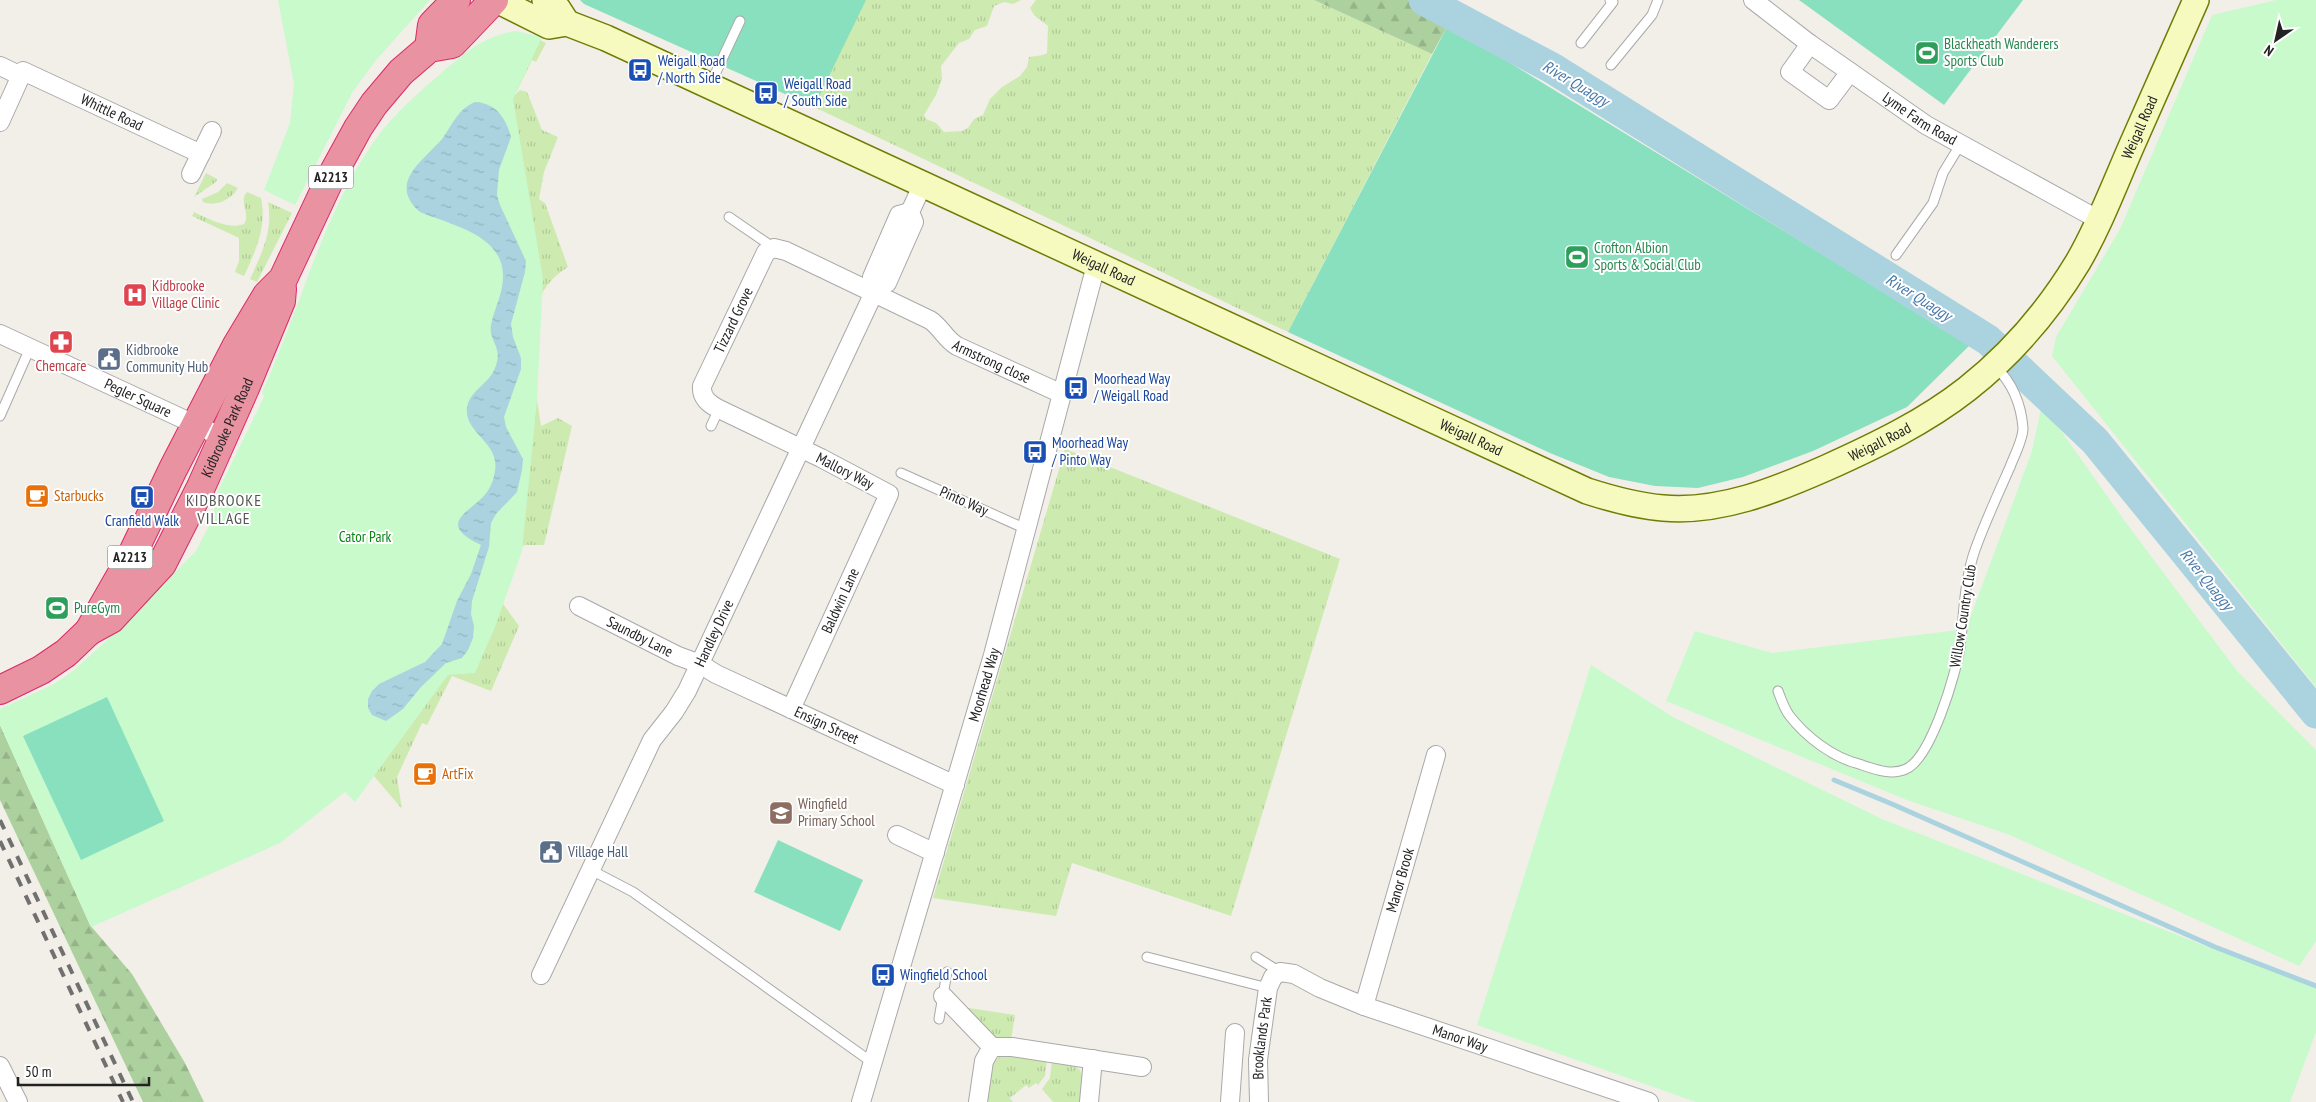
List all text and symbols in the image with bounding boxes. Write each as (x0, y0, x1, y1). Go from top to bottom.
north arrow (2251, 15, 2301, 65)
place label: Blackheath Wanderers Sports Club (1944, 34, 2059, 70)
sports icon: Blackheath Wanderers Sports Club (1914, 40, 1940, 66)
text: N (2261, 41, 2277, 60)
place label: Weigall Road / North Side (657, 51, 725, 87)
water label: River Quaggy (1539, 55, 1614, 112)
bus stop icon: Weigall Road / North Side (627, 57, 653, 83)
place label: Weigall Road / South Side (783, 74, 851, 110)
bus stop icon: Weigall Road / South Side (753, 80, 779, 106)
street label: Lyme Farm Road (1879, 88, 1961, 149)
street label: Whittle Road (78, 89, 146, 135)
street label: Weigall Road (2117, 93, 2162, 162)
road number: A2213 (308, 166, 354, 188)
place label: Crofton Albion Sports & Social Club (1594, 238, 1701, 274)
street label: Weigall Road (1069, 244, 1138, 290)
sports icon: Crofton Albion Sports & Social Club (1564, 244, 1590, 270)
water label: River Quaggy (1882, 269, 1957, 326)
place label: Kidbrooke Village Clinic (151, 276, 221, 312)
hospital icon: Kidbrooke Village Clinic (122, 282, 148, 308)
street label: Tizzard Grove (709, 284, 757, 356)
pharmacy icon: Chemcare (48, 329, 74, 355)
street label: Armstrong close (949, 335, 1034, 387)
place label: Kidbrooke Community Hub (126, 340, 208, 376)
public building icon: Kidbrooke Community Hub (96, 346, 122, 372)
place label: Chemcare (35, 356, 87, 375)
place label: Moorhead Way / Weigall Road (1093, 369, 1170, 405)
street label: Pegler Square (102, 374, 175, 421)
street label: Kidbrooke Park Road (197, 375, 257, 480)
bus stop icon: Moorhead Way / Weigall Road (1063, 375, 1089, 401)
street label: Weigall Road (1437, 414, 1506, 460)
street label: Weigall Road (1845, 418, 1914, 465)
place label: Moorhead Way / Pinto Way (1051, 433, 1128, 469)
bus stop icon: Moorhead Way / Pinto Way (1022, 439, 1048, 465)
street label: Mallory Way (813, 448, 878, 493)
street label: Pinto Way (937, 481, 992, 520)
cafe icon: Starbucks (24, 483, 50, 509)
bus stop icon: Cranfield Walk (129, 484, 155, 510)
place label: Starbucks (54, 486, 104, 505)
district label: KIDBROOKE VILLAGE (186, 490, 262, 528)
place label: Cranfield Walk (105, 511, 179, 530)
park label: Cator Park (339, 527, 392, 546)
water label: River Quaggy (2176, 544, 2239, 615)
road number: A2213 (108, 546, 152, 568)
street label: Willow Country Club (1945, 563, 1980, 669)
street label: Baldwin Lane (817, 565, 863, 636)
sports icon: PureGym (44, 595, 70, 621)
street label: Handley Drive (690, 596, 738, 670)
place label: PureGym (74, 598, 120, 617)
street label: Saundby Lane (604, 612, 676, 661)
street label: Moorhead Way (964, 645, 1004, 724)
street label: Ensign Street (792, 702, 862, 748)
cafe icon: ArtFix (412, 761, 438, 787)
place label: ArtFix (442, 764, 473, 783)
place label: Wingfield Primary School (798, 794, 875, 830)
school or university icon: Wingfield Primary School (768, 800, 794, 826)
public building icon: Village Hall (538, 839, 564, 865)
place label: Village Hall (567, 842, 629, 861)
street label: Manor Brook (1381, 845, 1418, 914)
bus stop icon: Wingfield School (870, 962, 896, 988)
place label: Wingfield School (900, 965, 988, 984)
street label: Brooklands Park (1248, 995, 1276, 1080)
street label: Manor Way (1430, 1020, 1491, 1056)
scale bar (18, 1054, 149, 1086)
text: 50 m (25, 1062, 51, 1081)

